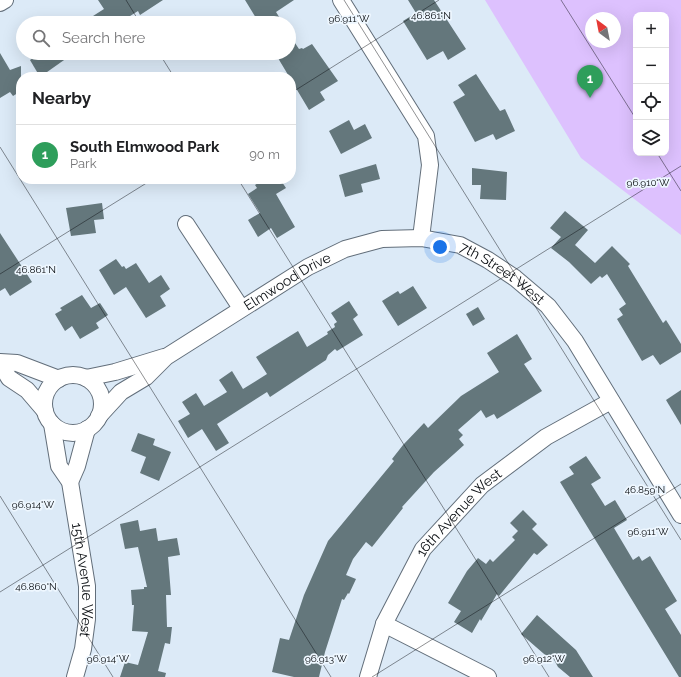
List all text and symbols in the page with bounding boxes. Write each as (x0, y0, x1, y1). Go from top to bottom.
text: 46.861°N (411, 10, 451, 21)
north arrow (585, 12, 621, 48)
map controls (633, 12, 669, 156)
button: + (633, 12, 669, 48)
text: 96.911°W (328, 13, 370, 24)
search box (16, 16, 296, 60)
icon: search (30, 27, 52, 49)
text: Search here (62, 29, 145, 47)
button: − (633, 48, 669, 84)
pin: 1 (577, 65, 603, 98)
button: locate (633, 84, 669, 120)
text: Nearby (32, 88, 91, 108)
button: layers (633, 120, 669, 156)
text: South Elmwood Park (70, 138, 219, 156)
text: 1 (42, 147, 48, 162)
text: 90 m (249, 147, 280, 162)
text: Park (70, 156, 97, 171)
text: 96.910°W (627, 177, 670, 188)
your location (430, 237, 450, 257)
street label: 7th Street West (457, 238, 548, 308)
street label: Elmwood Drive (241, 249, 333, 314)
text: 46.861°N (16, 264, 56, 275)
street label: 16th Avenue West (413, 465, 505, 559)
text: 46.859°N (625, 484, 665, 495)
text: 96.914°W (12, 499, 55, 510)
street label: 15th Avenue West (69, 522, 95, 638)
text: 96.911°W (627, 526, 669, 537)
text: 46.860°N (15, 581, 57, 592)
text: 96.914°W (87, 653, 130, 664)
text: 96.913°W (305, 653, 348, 664)
text: 96.912°W (523, 653, 566, 664)

